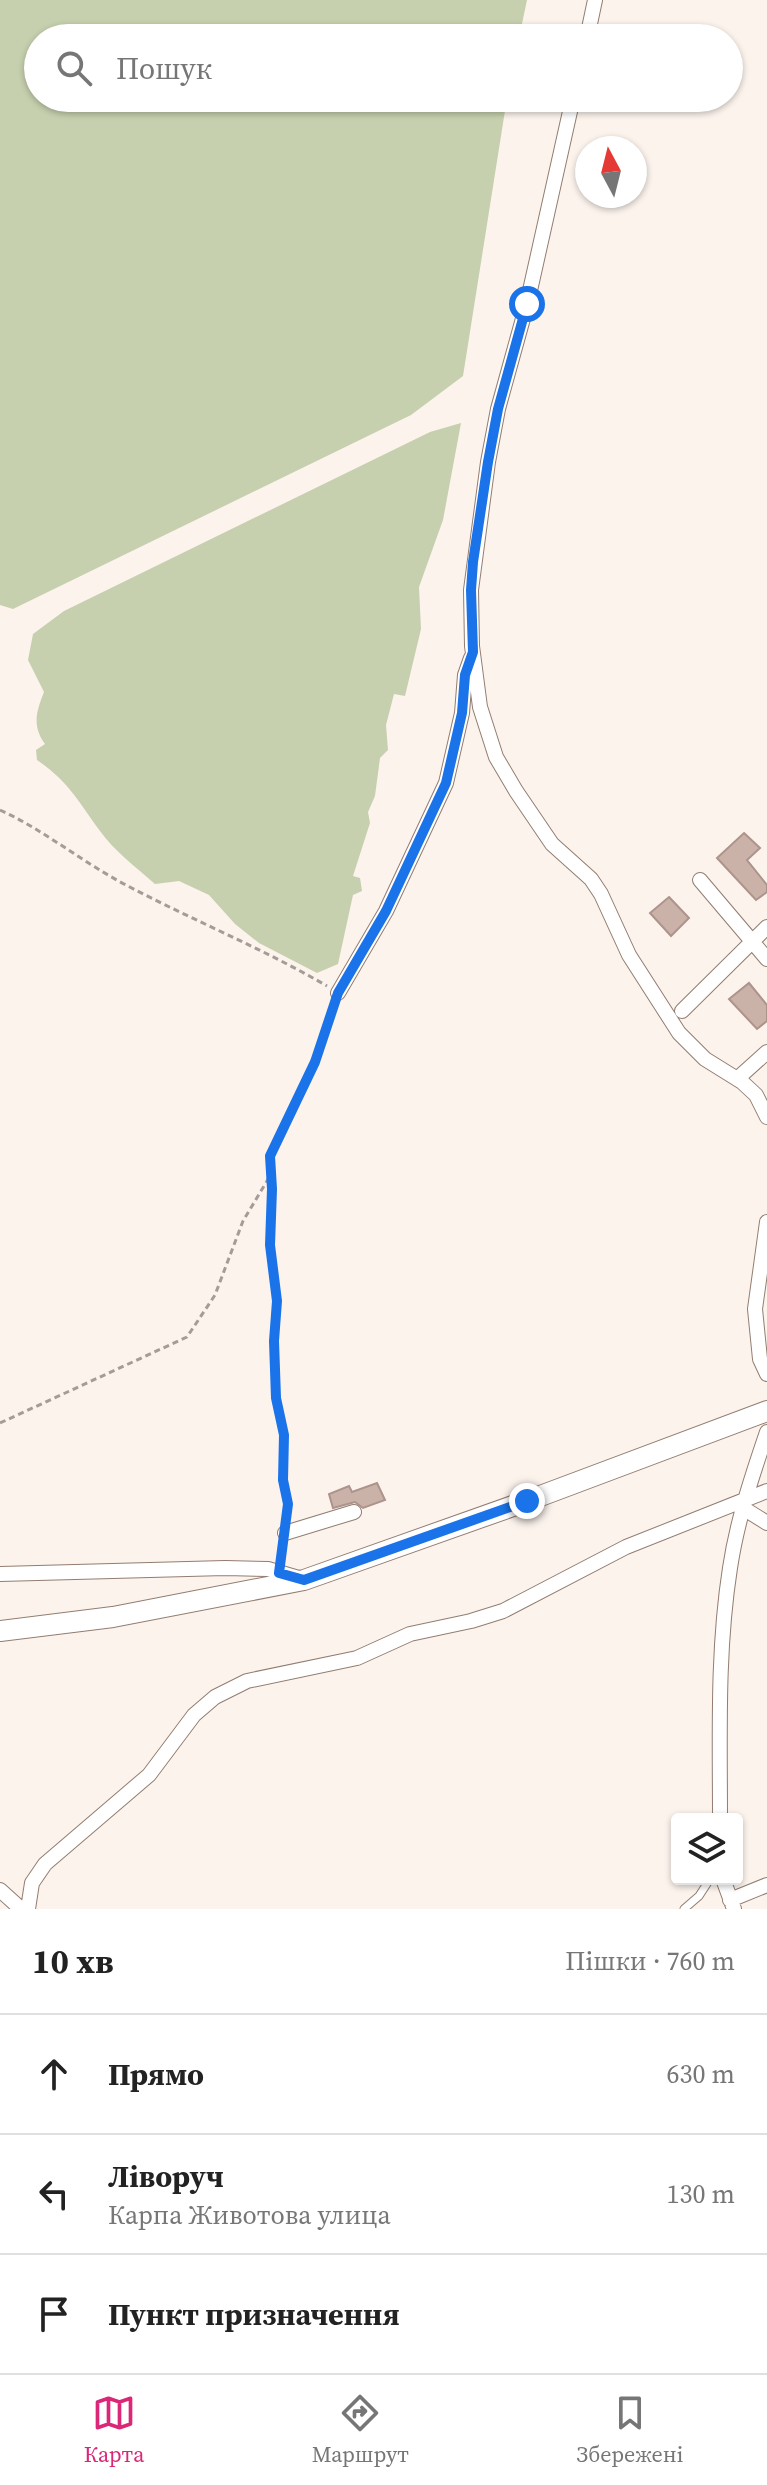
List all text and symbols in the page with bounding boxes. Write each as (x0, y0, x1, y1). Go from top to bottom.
search box (24, 24, 743, 112)
icon: search (52, 46, 96, 90)
text: Пошук (116, 48, 212, 89)
north arrow (575, 136, 647, 208)
route start (509, 286, 545, 322)
route end (509, 1483, 545, 1519)
map controls (671, 1813, 743, 1885)
button: layers (671, 1813, 743, 1885)
text: 10 хв (32, 1938, 114, 1984)
text: Пішки · 760 m (565, 1943, 735, 1979)
icon: ahead (32, 2052, 76, 2096)
text: Прямо (108, 2054, 204, 2095)
text: 630 m (667, 2056, 735, 2092)
text: Ліворуч (108, 2156, 224, 2197)
icon: left (32, 2172, 76, 2216)
text: 130 m (667, 2176, 735, 2212)
text: Карпа Животова улица (108, 2197, 391, 2233)
icon: arrive (32, 2292, 76, 2336)
text: Пункт призначення (108, 2294, 400, 2335)
tab: Карта (84, 2391, 144, 2469)
tab: Маршрут (312, 2391, 409, 2469)
tab: Збережені (576, 2391, 683, 2469)

